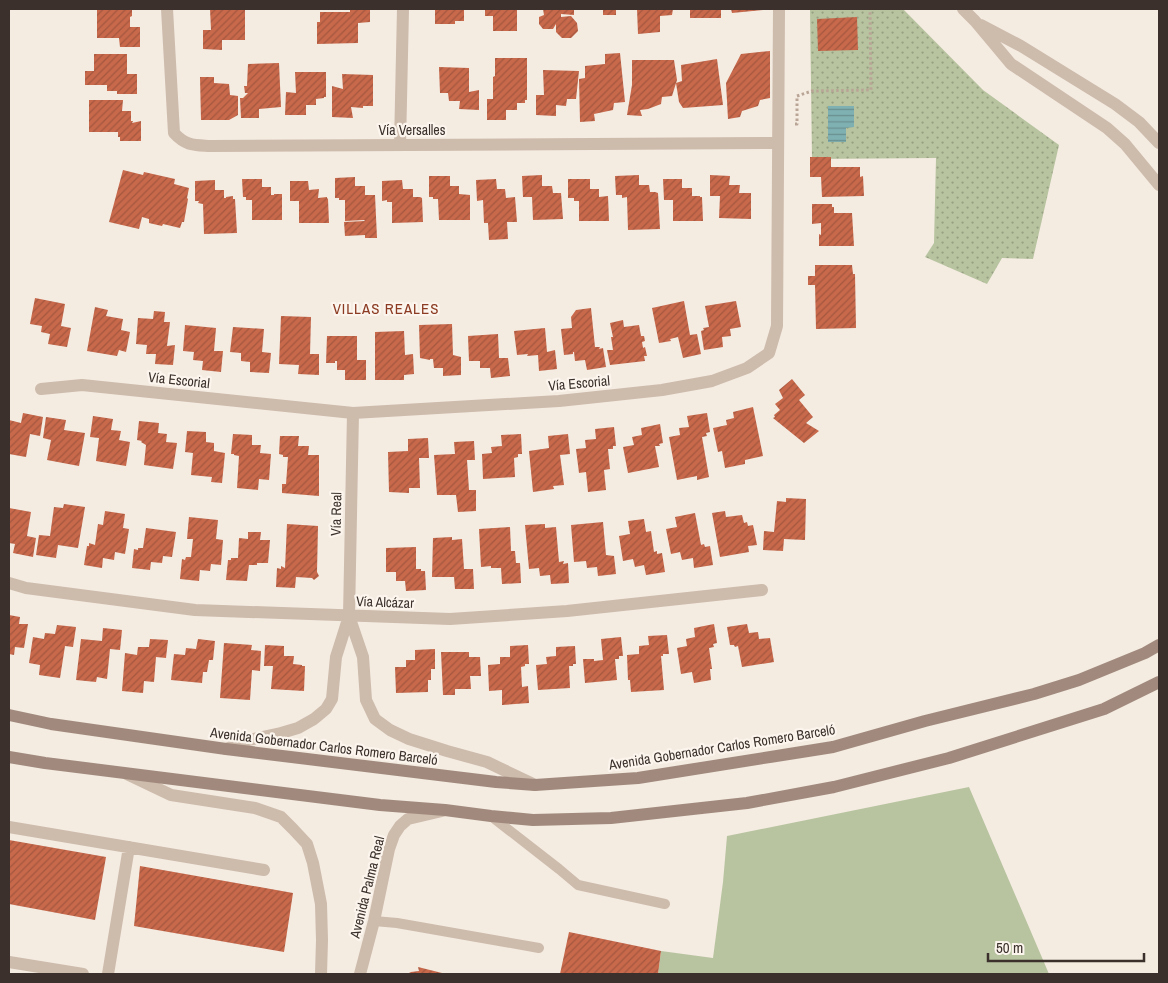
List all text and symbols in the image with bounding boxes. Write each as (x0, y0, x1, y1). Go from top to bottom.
street label: Vía Versalles (379, 121, 446, 139)
district label: VILLAS REALES (333, 298, 439, 319)
street label: Vía Escorial (147, 368, 211, 392)
street label: Vía Escorial (547, 371, 611, 395)
street label: Vía Real (327, 492, 345, 536)
street label: Vía Alcázar (356, 592, 414, 612)
street label: Avenida Gobernador Carlos Romero Barceló (607, 720, 836, 774)
street label: Avenida Gobernador Carlos Romero Barceló (208, 723, 439, 769)
street label: Avenida Palma Real (345, 834, 388, 941)
scale bar (988, 930, 1144, 962)
text: 50 m (996, 937, 1023, 958)

